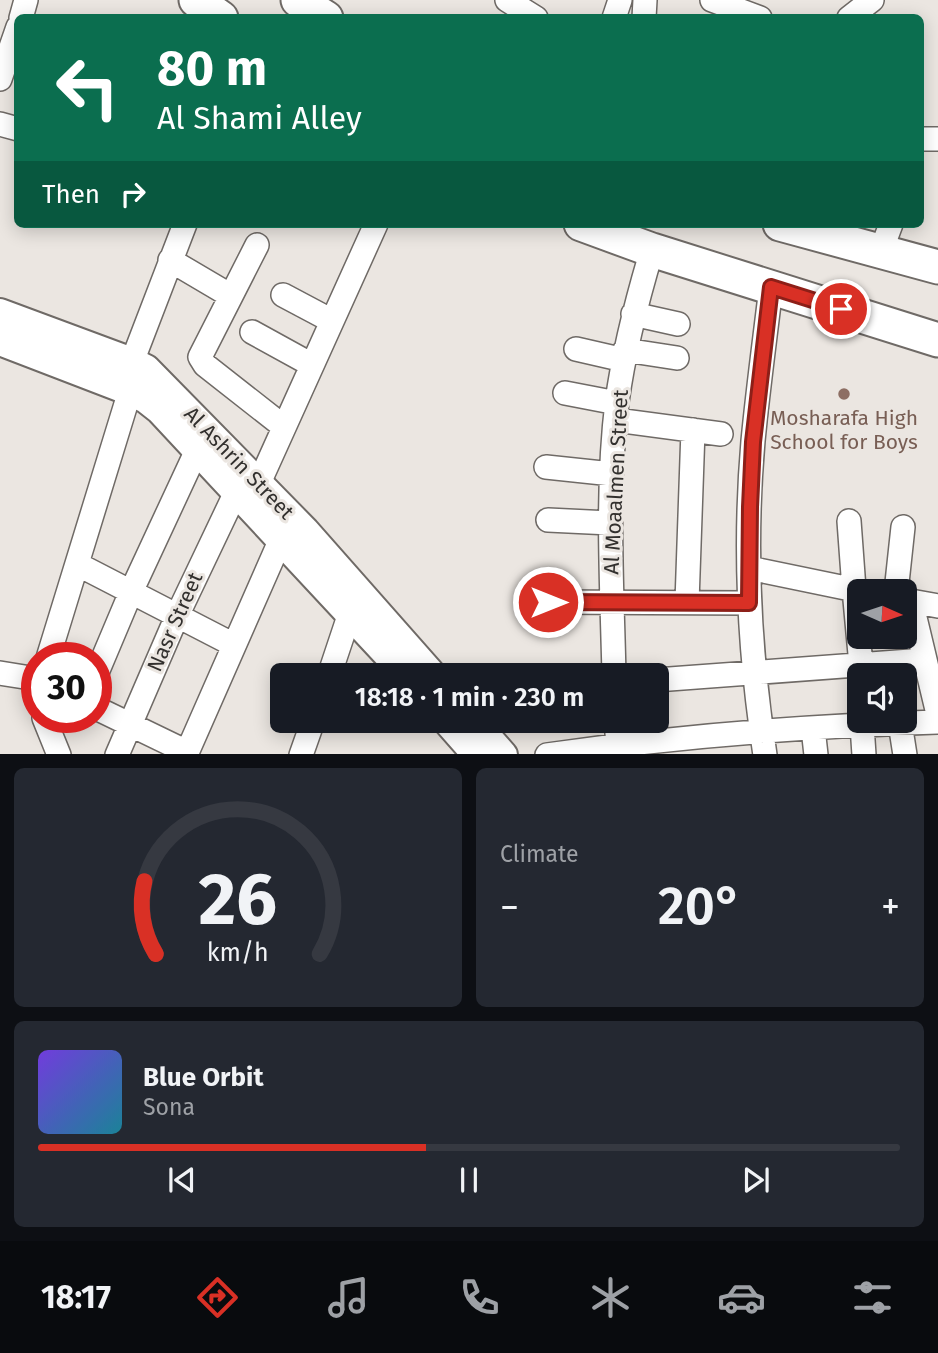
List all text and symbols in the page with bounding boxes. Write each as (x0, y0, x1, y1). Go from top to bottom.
text: 80 m (157, 39, 267, 98)
icon: left (42, 42, 133, 133)
text: Al Shami Alley (157, 99, 362, 137)
icon: right (114, 175, 152, 213)
text: Then (42, 179, 100, 210)
pin (811, 279, 871, 339)
icon: arrive (822, 290, 860, 328)
marker: Mosharafa High School for Boys (836, 386, 852, 402)
street label: Al Moaalmen Street (598, 388, 634, 575)
street label: Al Ashrin Street (179, 401, 300, 525)
place label: Mosharafa High School for Boys (770, 405, 918, 455)
position arrow (511, 565, 585, 639)
street label: Nasr Street (142, 568, 209, 676)
north arrow (847, 579, 917, 649)
map controls (847, 579, 917, 733)
speed limit sign: 30 (21, 642, 112, 733)
button: sound (847, 663, 917, 733)
text: 18:18 · 1 min · 230 m (355, 682, 584, 713)
text: Climate (500, 840, 579, 868)
text: 26 (199, 856, 277, 943)
text: 20° (658, 875, 742, 938)
text: − (500, 884, 519, 930)
text: + (881, 884, 900, 930)
text: km/h (207, 937, 269, 967)
text: Blue Orbit (143, 1062, 263, 1093)
text: Sona (143, 1093, 195, 1121)
icon: previous (163, 1161, 201, 1199)
icon: pause (450, 1161, 488, 1199)
icon: next (737, 1161, 775, 1199)
icon: directions (193, 1273, 242, 1322)
icon: music (324, 1273, 373, 1322)
icon: phone (455, 1273, 504, 1322)
icon: climate (586, 1273, 635, 1322)
icon: car (717, 1273, 766, 1322)
icon: filters (848, 1273, 897, 1322)
text: 18:17 (41, 1278, 111, 1316)

